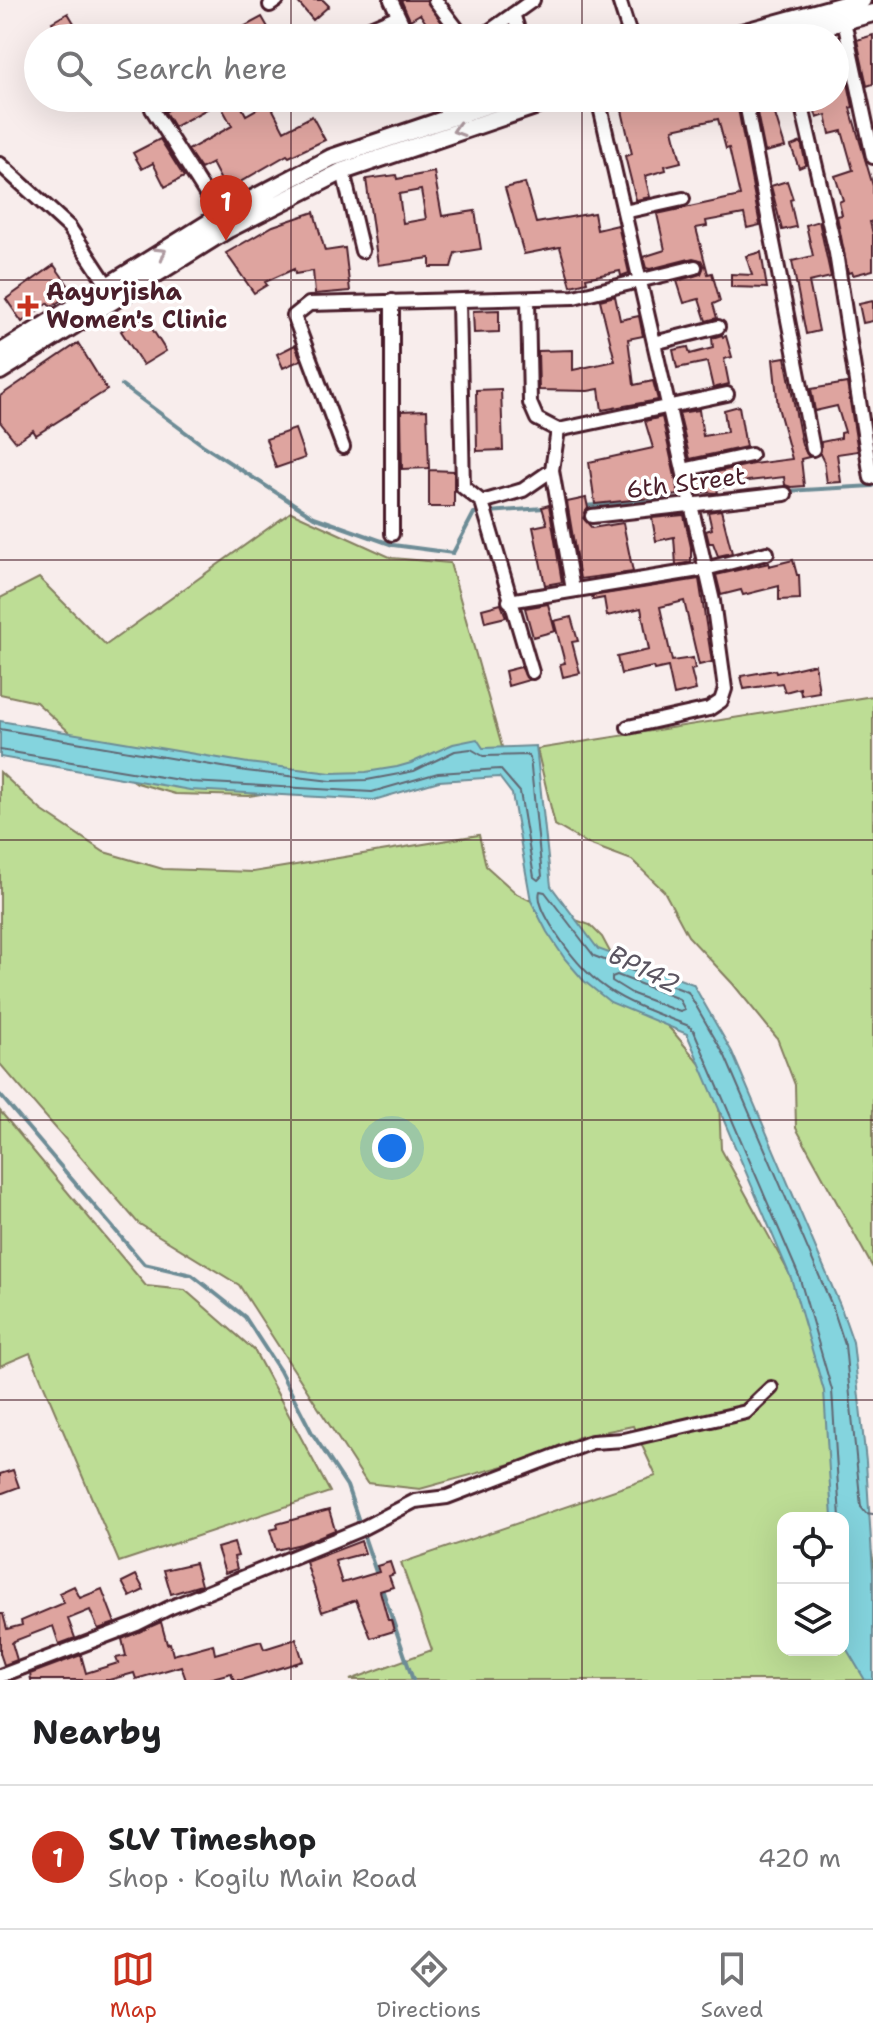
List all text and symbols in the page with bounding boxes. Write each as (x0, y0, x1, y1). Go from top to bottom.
search box (24, 24, 849, 112)
icon: search (52, 46, 96, 90)
text: Search here (116, 48, 287, 89)
one-way arrow (451, 121, 465, 137)
pin: 1 (200, 175, 252, 241)
one-way arrow (152, 247, 167, 262)
place label: Aayurjisha Women's Clinic (46, 276, 228, 336)
marker: Aayurjisha Women's Clinic (17, 295, 39, 317)
street label: 6th Street (624, 460, 748, 506)
water label: BP142 (603, 936, 686, 1001)
your location (372, 1128, 412, 1168)
map controls (777, 1512, 849, 1656)
button: locate (777, 1512, 849, 1584)
button: layers (777, 1584, 849, 1656)
text: Nearby (32, 1709, 162, 1755)
text: SLV Timeshop (108, 1819, 316, 1860)
text: 1 (52, 1840, 64, 1875)
text: 420 m (758, 1840, 841, 1875)
text: Shop · Kogilu Main Road (108, 1860, 417, 1895)
tab: Map (110, 1947, 157, 2024)
tab: Directions (376, 1947, 481, 2024)
tab: Saved (701, 1947, 763, 2024)

